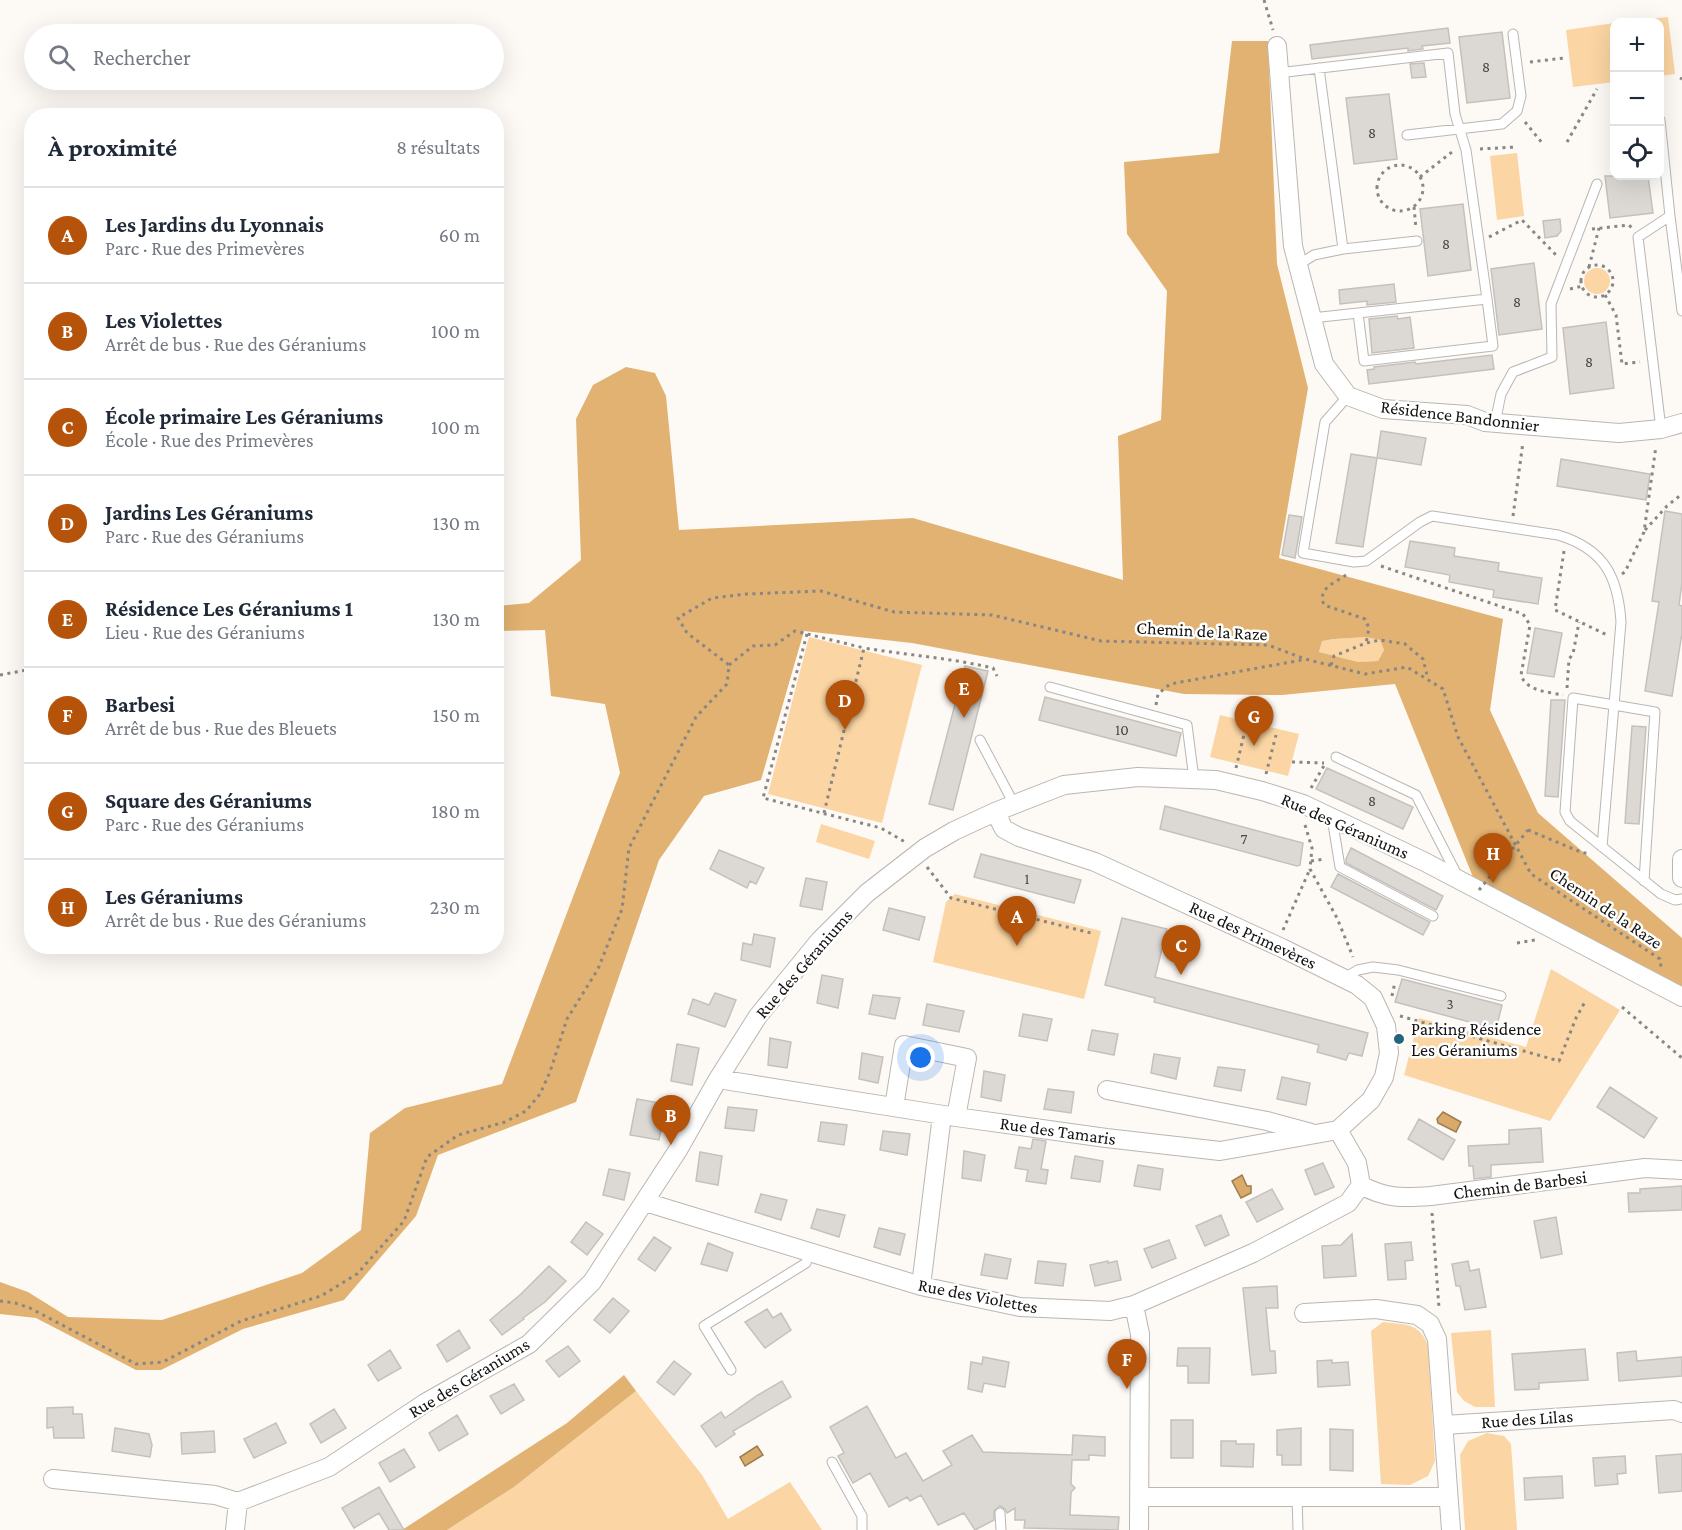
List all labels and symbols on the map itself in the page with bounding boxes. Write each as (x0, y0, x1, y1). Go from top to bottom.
house number: 8 (1482, 59, 1490, 75)
house number: 8 (1368, 125, 1376, 141)
house number: 8 (1442, 236, 1450, 252)
house number: 8 (1513, 294, 1521, 310)
house number: 8 (1585, 354, 1593, 370)
street label: Résidence Bandonnier (1379, 396, 1541, 436)
street label: Chemin de la Raze (1136, 618, 1268, 644)
pin: E (944, 668, 984, 718)
pin: D (826, 680, 864, 730)
pin: G (1234, 696, 1274, 746)
house number: 10 (1115, 722, 1129, 738)
street label: Rue des Géraniums (1278, 789, 1412, 863)
house number: 8 (1368, 793, 1376, 809)
house number: 7 (1241, 831, 1248, 847)
pin: H (1474, 834, 1512, 883)
street label: Chemin de la Raze (1546, 863, 1666, 953)
house number: 1 (1025, 871, 1030, 887)
pin: A (998, 896, 1036, 946)
street label: Rue des Primevères (1186, 897, 1320, 973)
street label: Rue des Géraniums (751, 906, 857, 1022)
pin: C (1162, 926, 1200, 975)
house number: 3 (1446, 996, 1454, 1012)
place label: Parking Résidence Les Géraniums (1411, 1019, 1541, 1060)
marker: Parking Résidence Les Géraniums (1392, 1032, 1406, 1046)
your location (906, 1043, 935, 1072)
pin: B (652, 1096, 690, 1145)
street label: Rue des Tamaris (999, 1113, 1117, 1149)
street label: Chemin de Barbesi (1452, 1167, 1588, 1203)
street label: Rue des Violettes (916, 1275, 1040, 1317)
street label: Rue des Géraniums (405, 1334, 533, 1422)
pin: F (1108, 1340, 1146, 1389)
street label: Rue des Lilas (1480, 1406, 1574, 1432)

